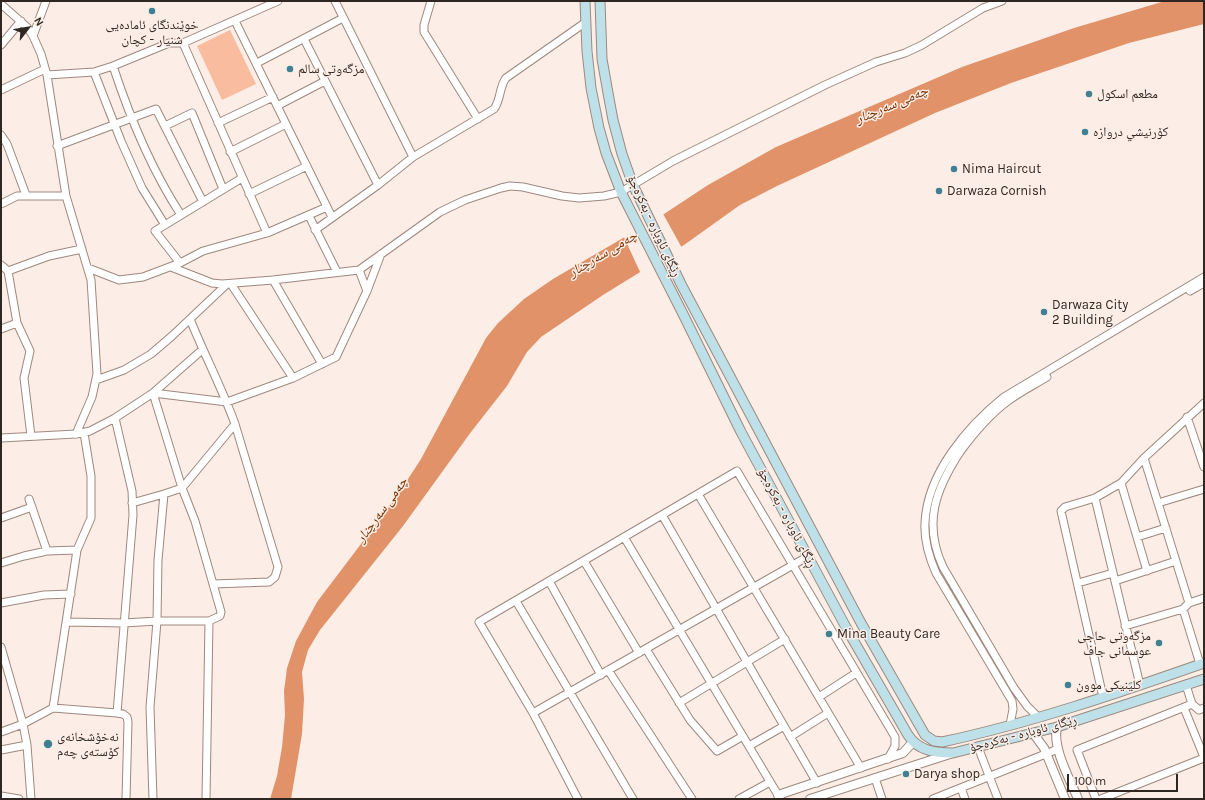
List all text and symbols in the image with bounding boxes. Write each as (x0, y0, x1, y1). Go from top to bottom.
marker: خوێندنگای ئامادەیی شنیار - کچان (147, 6, 157, 16)
north arrow (8, 8, 48, 48)
text: N (31, 15, 46, 28)
place label: خوێندنگای ئامادەیی شنیار - کچان (106, 17, 198, 48)
place label: مزگەوتی سالم (298, 61, 364, 77)
marker: مزگەوتی سالم (285, 64, 295, 74)
water label: چەمی سەرچنار (853, 82, 931, 128)
place label: مطعم اسكول (1097, 86, 1158, 102)
marker: مطعم اسكول (1084, 89, 1094, 99)
place label: کۆرنيشي دروازە (1093, 124, 1168, 140)
marker: کۆرنيشي دروازە (1080, 127, 1090, 137)
place label: Nima Haircut (962, 161, 1041, 177)
marker: Nima Haircut (949, 164, 959, 174)
street label: ڕێگای ئاوبارە - بەکرەجۆ (624, 173, 684, 279)
place label: Darwaza Cornish (947, 183, 1047, 199)
marker: Darwaza Cornish (934, 186, 944, 196)
water label: چەمی سەرچنار (566, 227, 640, 281)
place label: Darwaza City 2 Building (1052, 297, 1128, 328)
marker: Darwaza City 2 Building (1039, 307, 1049, 317)
street label: ڕێگای ئاوبارە - بەکرەجۆ (754, 466, 820, 570)
water label: چەمی سەرچنار (353, 474, 411, 546)
place label: Mina Beauty Care (837, 626, 940, 642)
place label: مزگەوتی حاجی عوسمانی جاف (1077, 628, 1151, 659)
marker: Mina Beauty Care (824, 629, 834, 639)
marker: مزگەوتی حاجی عوسمانی جاف (1154, 638, 1164, 648)
place label: کلینیکی موون (1076, 677, 1141, 693)
marker: کلینیکی موون (1063, 680, 1073, 690)
street label: ڕێگای ئاوبارە - بەکرەجۆ (968, 712, 1078, 756)
place label: نەخۆشخانەی کۆستەی چەم (57, 729, 119, 760)
marker: نەخۆشخانەی کۆستەی چەم (42, 738, 54, 750)
place label: Darya shop (914, 766, 980, 782)
scale bar (1069, 766, 1180, 792)
marker: Darya shop (901, 769, 911, 779)
text: 100 m (1074, 774, 1106, 788)

